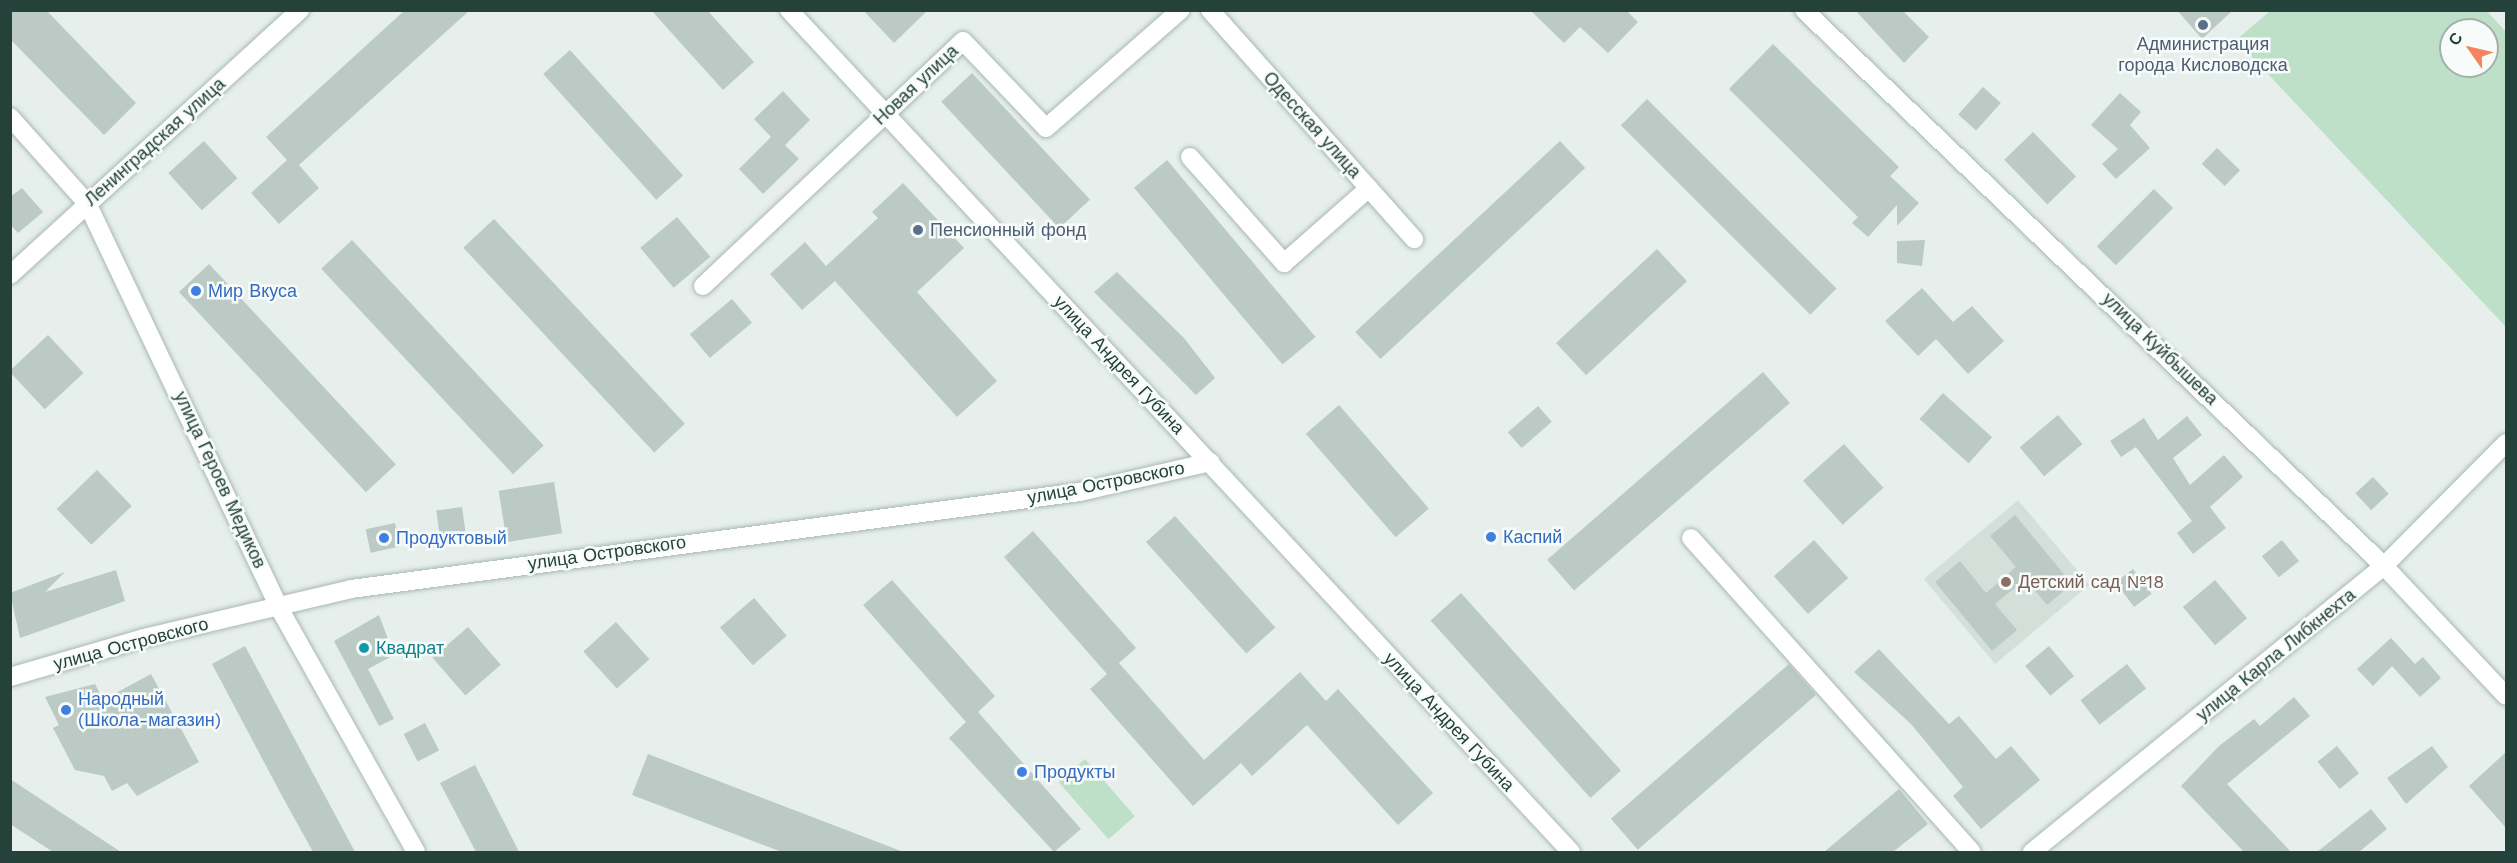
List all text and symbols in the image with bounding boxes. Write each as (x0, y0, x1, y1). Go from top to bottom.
marker: Администрация города Кисловодска (2196, 18, 2210, 32)
north arrow (2439, 18, 2499, 78)
text: С (2444, 29, 2466, 49)
place label: Администрация города Кисловодска (2118, 34, 2288, 76)
street label: Новая улица (869, 40, 963, 130)
street label: Одесская улица (1259, 67, 1365, 183)
street label: Ленинградская улица (80, 73, 230, 211)
place label: Пенсионный фонд (930, 219, 1086, 241)
marker: Пенсионный фонд (911, 223, 925, 237)
place label: Мир Вкуса (208, 280, 297, 302)
marker: Мир Вкуса (189, 284, 203, 298)
street label: улица Куйбышева (2098, 288, 2222, 410)
street label: улица Андрея Губина (1049, 291, 1189, 439)
street label: улица Героев Медиков (169, 388, 271, 572)
street label: улица Островского (1026, 457, 1186, 509)
place label: Каспий (1503, 526, 1562, 548)
place label: Продуктовый (396, 527, 507, 549)
marker: Каспий (1484, 530, 1498, 544)
marker: Продуктовый (377, 531, 391, 545)
street label: улица Островского (527, 531, 687, 575)
place label: Детский сад №18 (2018, 571, 2164, 593)
marker: Детский сад №18 (1999, 575, 2013, 589)
street label: улица Карла Либкнехта (2192, 584, 2360, 726)
street label: улица Островского (51, 613, 211, 675)
place label: Квадрат (376, 637, 444, 659)
marker: Квадрат (357, 641, 371, 655)
street label: улица Андрея Губина (1379, 648, 1519, 796)
place label: Народный (Школа-магазин) (78, 689, 221, 732)
marker: Народный (Школа-магазин) (59, 703, 73, 717)
place label: Продукты (1034, 761, 1115, 783)
marker: Продукты (1015, 765, 1029, 779)

